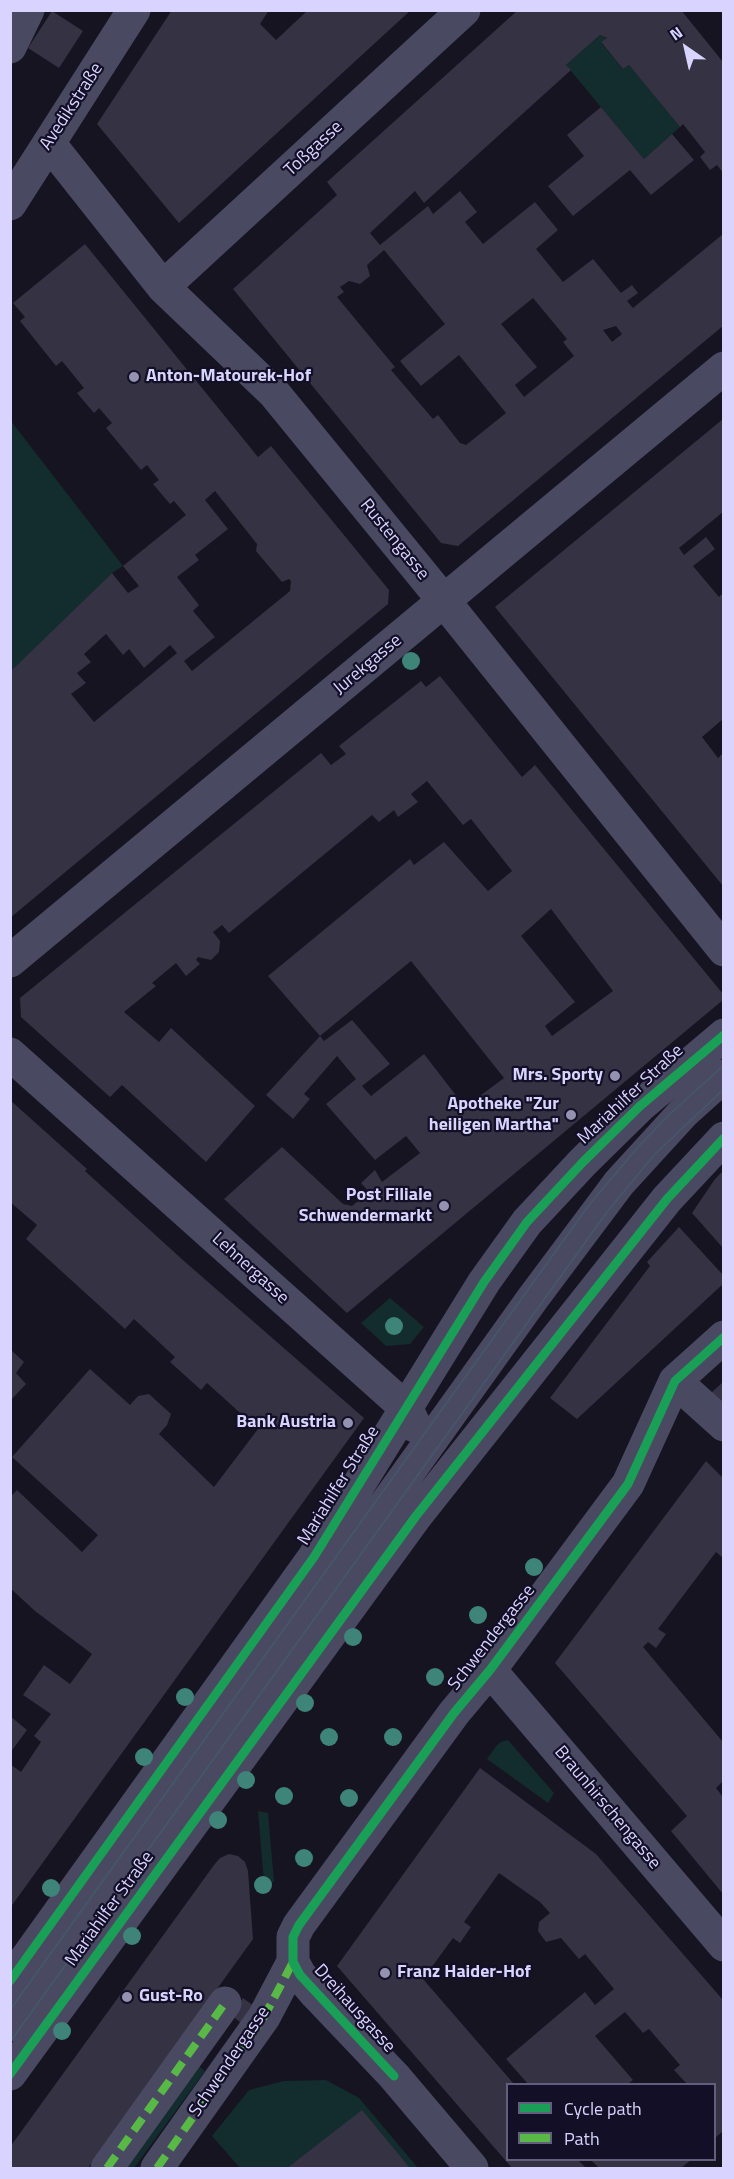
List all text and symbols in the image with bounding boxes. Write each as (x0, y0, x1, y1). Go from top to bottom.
north arrow (656, 18, 716, 78)
text: N (665, 20, 687, 46)
street label: Avedikstraße (36, 59, 108, 155)
street label: Toßgasse (280, 117, 348, 181)
place label: Anton-Matourek-Hof (146, 366, 311, 388)
marker: Anton-Matourek-Hof (127, 370, 141, 384)
street label: Rustengasse (355, 495, 433, 585)
street label: Jurekgasse (329, 630, 407, 700)
street label: Mariahilfer Straße (574, 1040, 688, 1150)
place label: Mrs. Sporty (512, 1065, 603, 1087)
marker: Mrs. Sporty (608, 1069, 622, 1083)
place label: Apotheke "Zur heiligen Martha" (429, 1094, 559, 1136)
marker: Apotheke "Zur heiligen Martha" (564, 1108, 578, 1122)
place label: Post Filiale Schwendermarkt (299, 1185, 432, 1228)
marker: Post Filiale Schwendermarkt (437, 1199, 451, 1213)
street label: Lehnergasse (207, 1229, 293, 1309)
place label: Bank Austria (236, 1412, 336, 1434)
marker: Bank Austria (341, 1416, 355, 1430)
street label: Mariahilfer Straße (294, 1422, 384, 1550)
street label: Schwendergasse (444, 1581, 540, 1695)
street label: Braunhirschengasse (549, 1742, 665, 1874)
street label: Mariahilfer Straße (61, 1847, 159, 1971)
street label: Dreihausgasse (309, 1960, 399, 2058)
place label: Franz Haider-Hof (397, 1962, 531, 1984)
marker: Franz Haider-Hof (378, 1966, 392, 1980)
place label: Gust-Ro (139, 1986, 203, 2008)
marker: Gust-Ro (120, 1990, 134, 2004)
street label: Schwendergasse (185, 2003, 275, 2121)
legend (506, 2083, 716, 2161)
text: Cycle path (564, 2095, 642, 2122)
text: Path (564, 2125, 600, 2152)

